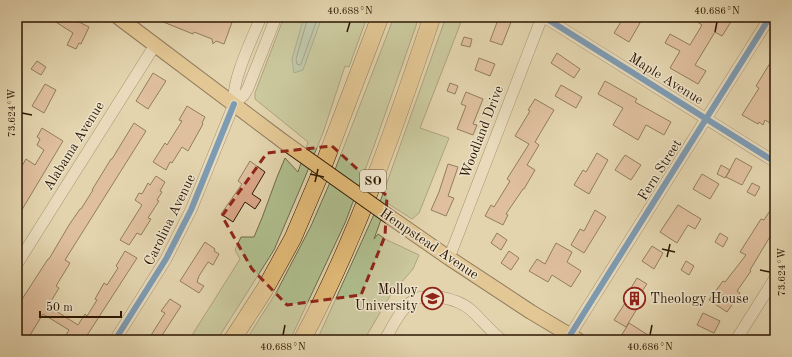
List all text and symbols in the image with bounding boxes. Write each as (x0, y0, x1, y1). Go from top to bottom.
text: 40.688°N (327, 6, 373, 16)
text: 40.686°N (694, 6, 740, 16)
street label: Maple Avenue (626, 51, 706, 107)
street label: Woodland Drive (458, 84, 506, 180)
text: 73.624°W (7, 89, 17, 137)
street label: Alabama Avenue (41, 99, 107, 193)
street label: Fern Street (636, 137, 684, 203)
road number: SO (360, 170, 386, 192)
street label: Carolina Avenue (142, 172, 198, 268)
street label: Hempstead Avenue (377, 206, 481, 282)
text: 73.624°W (777, 248, 787, 296)
place label: Molloy University (355, 283, 419, 313)
school or university icon: Molloy University (420, 285, 446, 311)
building icon: Theology House (622, 286, 648, 312)
place label: Theology House (650, 292, 749, 306)
scale bar (40, 293, 121, 319)
text: 50 m (46, 301, 73, 314)
text: 40.688°N (260, 342, 306, 352)
text: 40.686°N (627, 342, 673, 352)

